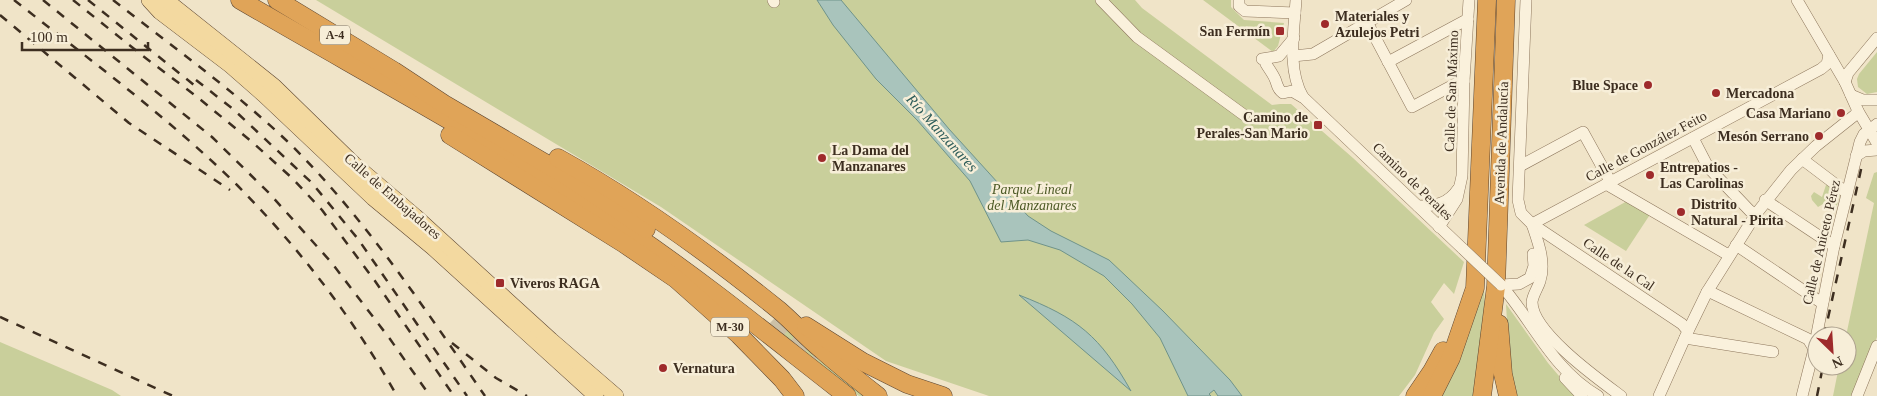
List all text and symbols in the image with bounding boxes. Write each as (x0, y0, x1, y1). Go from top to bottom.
place label: Materiales y Azulejos Petri (1335, 9, 1419, 40)
marker: Materiales y Azulejos Petri (1319, 18, 1331, 30)
scale bar (22, 20, 149, 52)
place label: San Fermín (1200, 24, 1270, 39)
marker: San Fermín (1274, 25, 1286, 37)
road number: A-4 (320, 26, 350, 44)
text: 100 m (30, 29, 68, 45)
street label: Calle de San Máximo (1442, 30, 1461, 152)
place label: Blue Space (1572, 78, 1638, 93)
marker: Blue Space (1642, 79, 1654, 91)
street label: Avenida de Andalucía (1492, 80, 1511, 205)
place label: Mercadona (1726, 86, 1794, 101)
marker: Mercadona (1710, 87, 1722, 99)
water label: Río Manzanares (903, 90, 981, 175)
place label: Casa Mariano (1746, 106, 1831, 121)
marker: Casa Mariano (1835, 107, 1847, 119)
street label: Calle de González Feito (1583, 108, 1709, 185)
place label: Camino de Perales-San Mario (1196, 110, 1308, 141)
marker: Camino de Perales-San Mario (1312, 119, 1324, 131)
place label: Mesón Serrano (1718, 129, 1809, 144)
marker: Mesón Serrano (1813, 130, 1825, 142)
street label: Camino de Perales (1370, 140, 1456, 223)
place label: La Dama del Manzanares (832, 143, 909, 174)
street label: Calle de Embajadores (341, 150, 444, 242)
marker: La Dama del Manzanares (816, 152, 828, 164)
place label: Entrepatios - Las Carolinas (1660, 160, 1744, 191)
marker: Entrepatios - Las Carolinas (1644, 169, 1656, 181)
street label: Calle de Aniceto Pérez (1800, 178, 1843, 306)
park label: Parque Lineal del Manzanares (987, 182, 1077, 213)
place label: Distrito Natural - Pirita (1691, 197, 1784, 228)
marker: Distrito Natural - Pirita (1675, 206, 1687, 218)
street label: Calle de la Cal (1580, 235, 1657, 294)
place label: Viveros RAGA (510, 276, 601, 291)
marker: Viveros RAGA (494, 277, 506, 289)
road number: M-30 (711, 318, 749, 337)
north arrow (1807, 326, 1857, 376)
text: N (1830, 353, 1845, 371)
place label: Vernatura (673, 361, 735, 376)
marker: Vernatura (657, 362, 669, 374)

